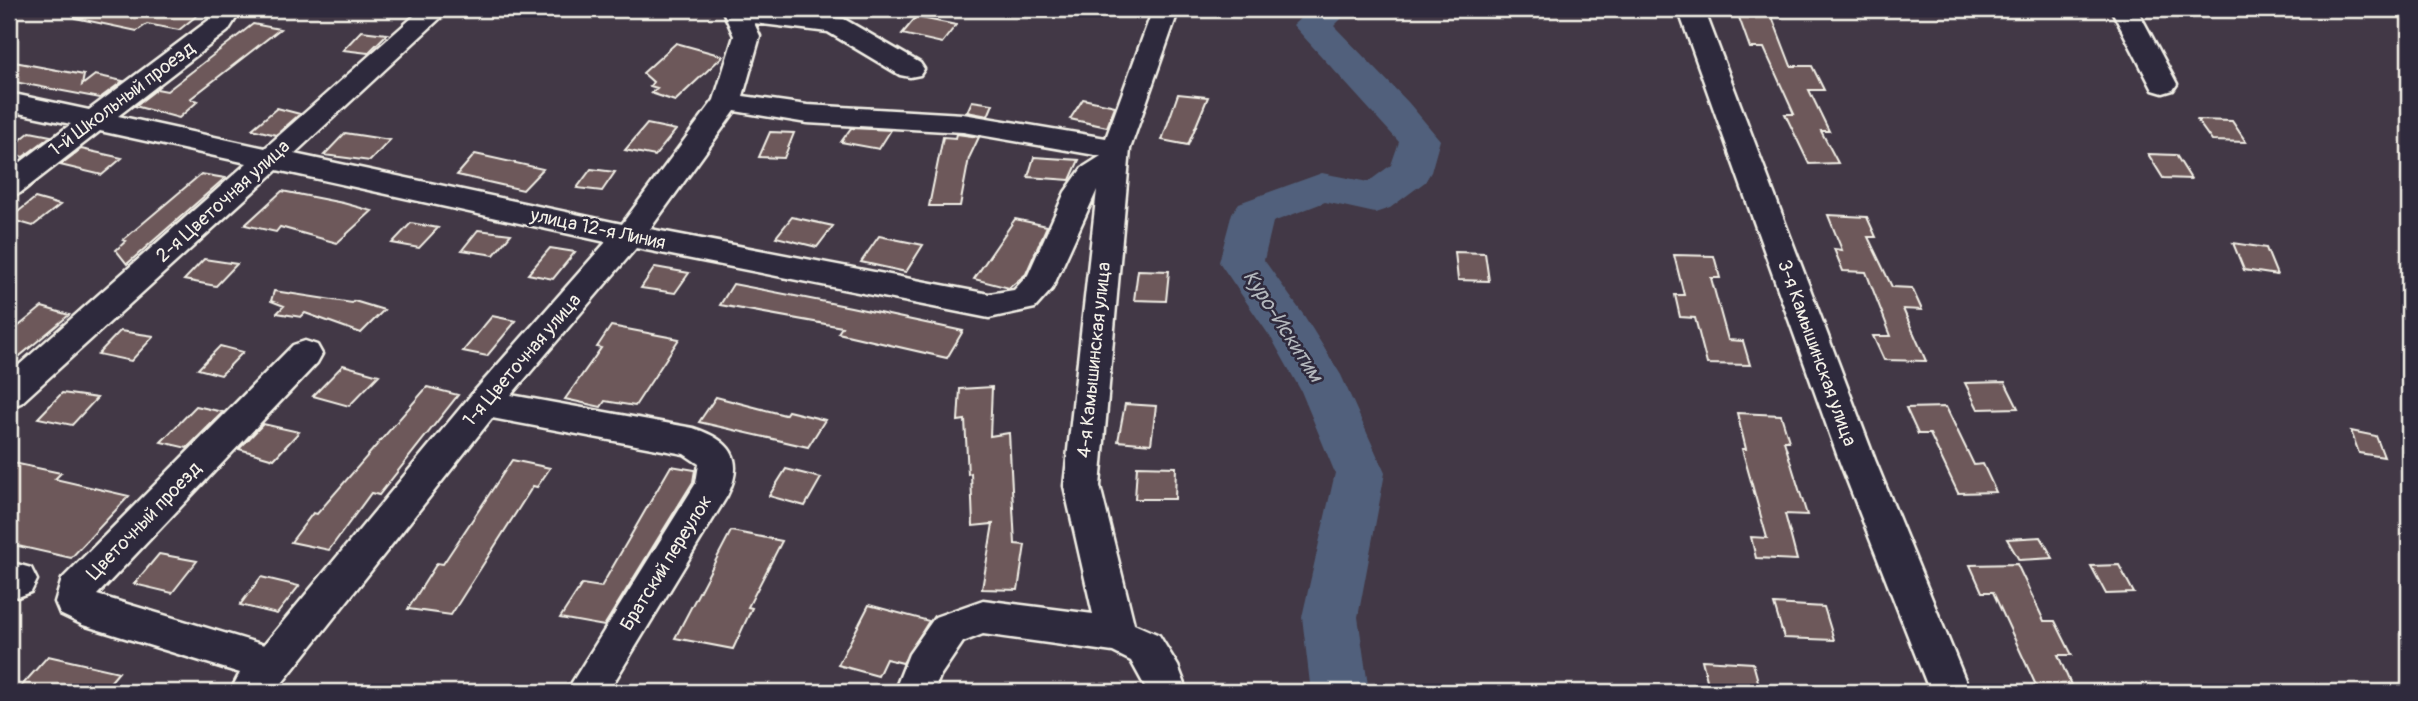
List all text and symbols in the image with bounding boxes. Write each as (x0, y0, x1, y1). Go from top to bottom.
street label: 1-й Школьный проезд (44, 36, 200, 162)
street label: 2-я Цветочная улица (151, 134, 295, 267)
street label: улица 12-я Линия (527, 203, 668, 255)
street label: 3-я Камышинская улица (1772, 257, 1862, 449)
street label: 4-я Камышинская улица (1072, 261, 1116, 459)
water label: Куро-Искитим (1237, 265, 1330, 389)
street label: 1-я Цветочная улица (458, 288, 587, 432)
street label: Цветочный проезд (81, 456, 207, 585)
street label: Братский переулок (615, 491, 717, 635)

